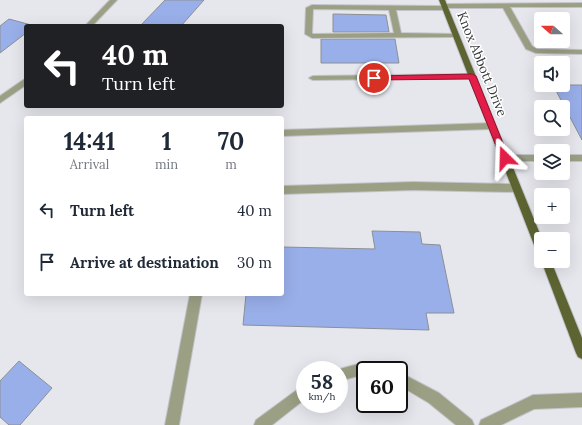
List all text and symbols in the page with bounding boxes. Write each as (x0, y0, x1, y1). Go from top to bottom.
street label: Knox Abbott Drive (453, 9, 511, 119)
north arrow (534, 12, 570, 48)
map controls (534, 12, 570, 268)
text: 40 m (102, 37, 168, 73)
icon: left (36, 40, 88, 92)
button: sound (534, 56, 570, 92)
pin (357, 61, 391, 95)
icon: arrive (363, 67, 385, 89)
text: Turn left (102, 72, 175, 95)
button: search (534, 100, 570, 136)
text: 14:41 (64, 126, 115, 157)
text: 1 (162, 126, 171, 157)
text: 70 (218, 126, 244, 157)
position arrow (484, 137, 526, 179)
button: layers (534, 144, 570, 180)
text: Arrival (70, 156, 109, 173)
text: min (155, 156, 178, 173)
text: m (225, 156, 237, 173)
button: + (534, 188, 570, 224)
icon: left (36, 199, 58, 221)
text: Turn left (70, 201, 134, 220)
text: 40 m (237, 201, 272, 220)
button: − (534, 232, 570, 268)
icon: arrive (36, 251, 58, 273)
text: Arrive at destination (70, 253, 219, 272)
text: 30 m (237, 253, 272, 272)
speed limit sign: 60 (356, 361, 408, 413)
text: 58 (311, 369, 333, 394)
text: km/h (308, 390, 336, 403)

